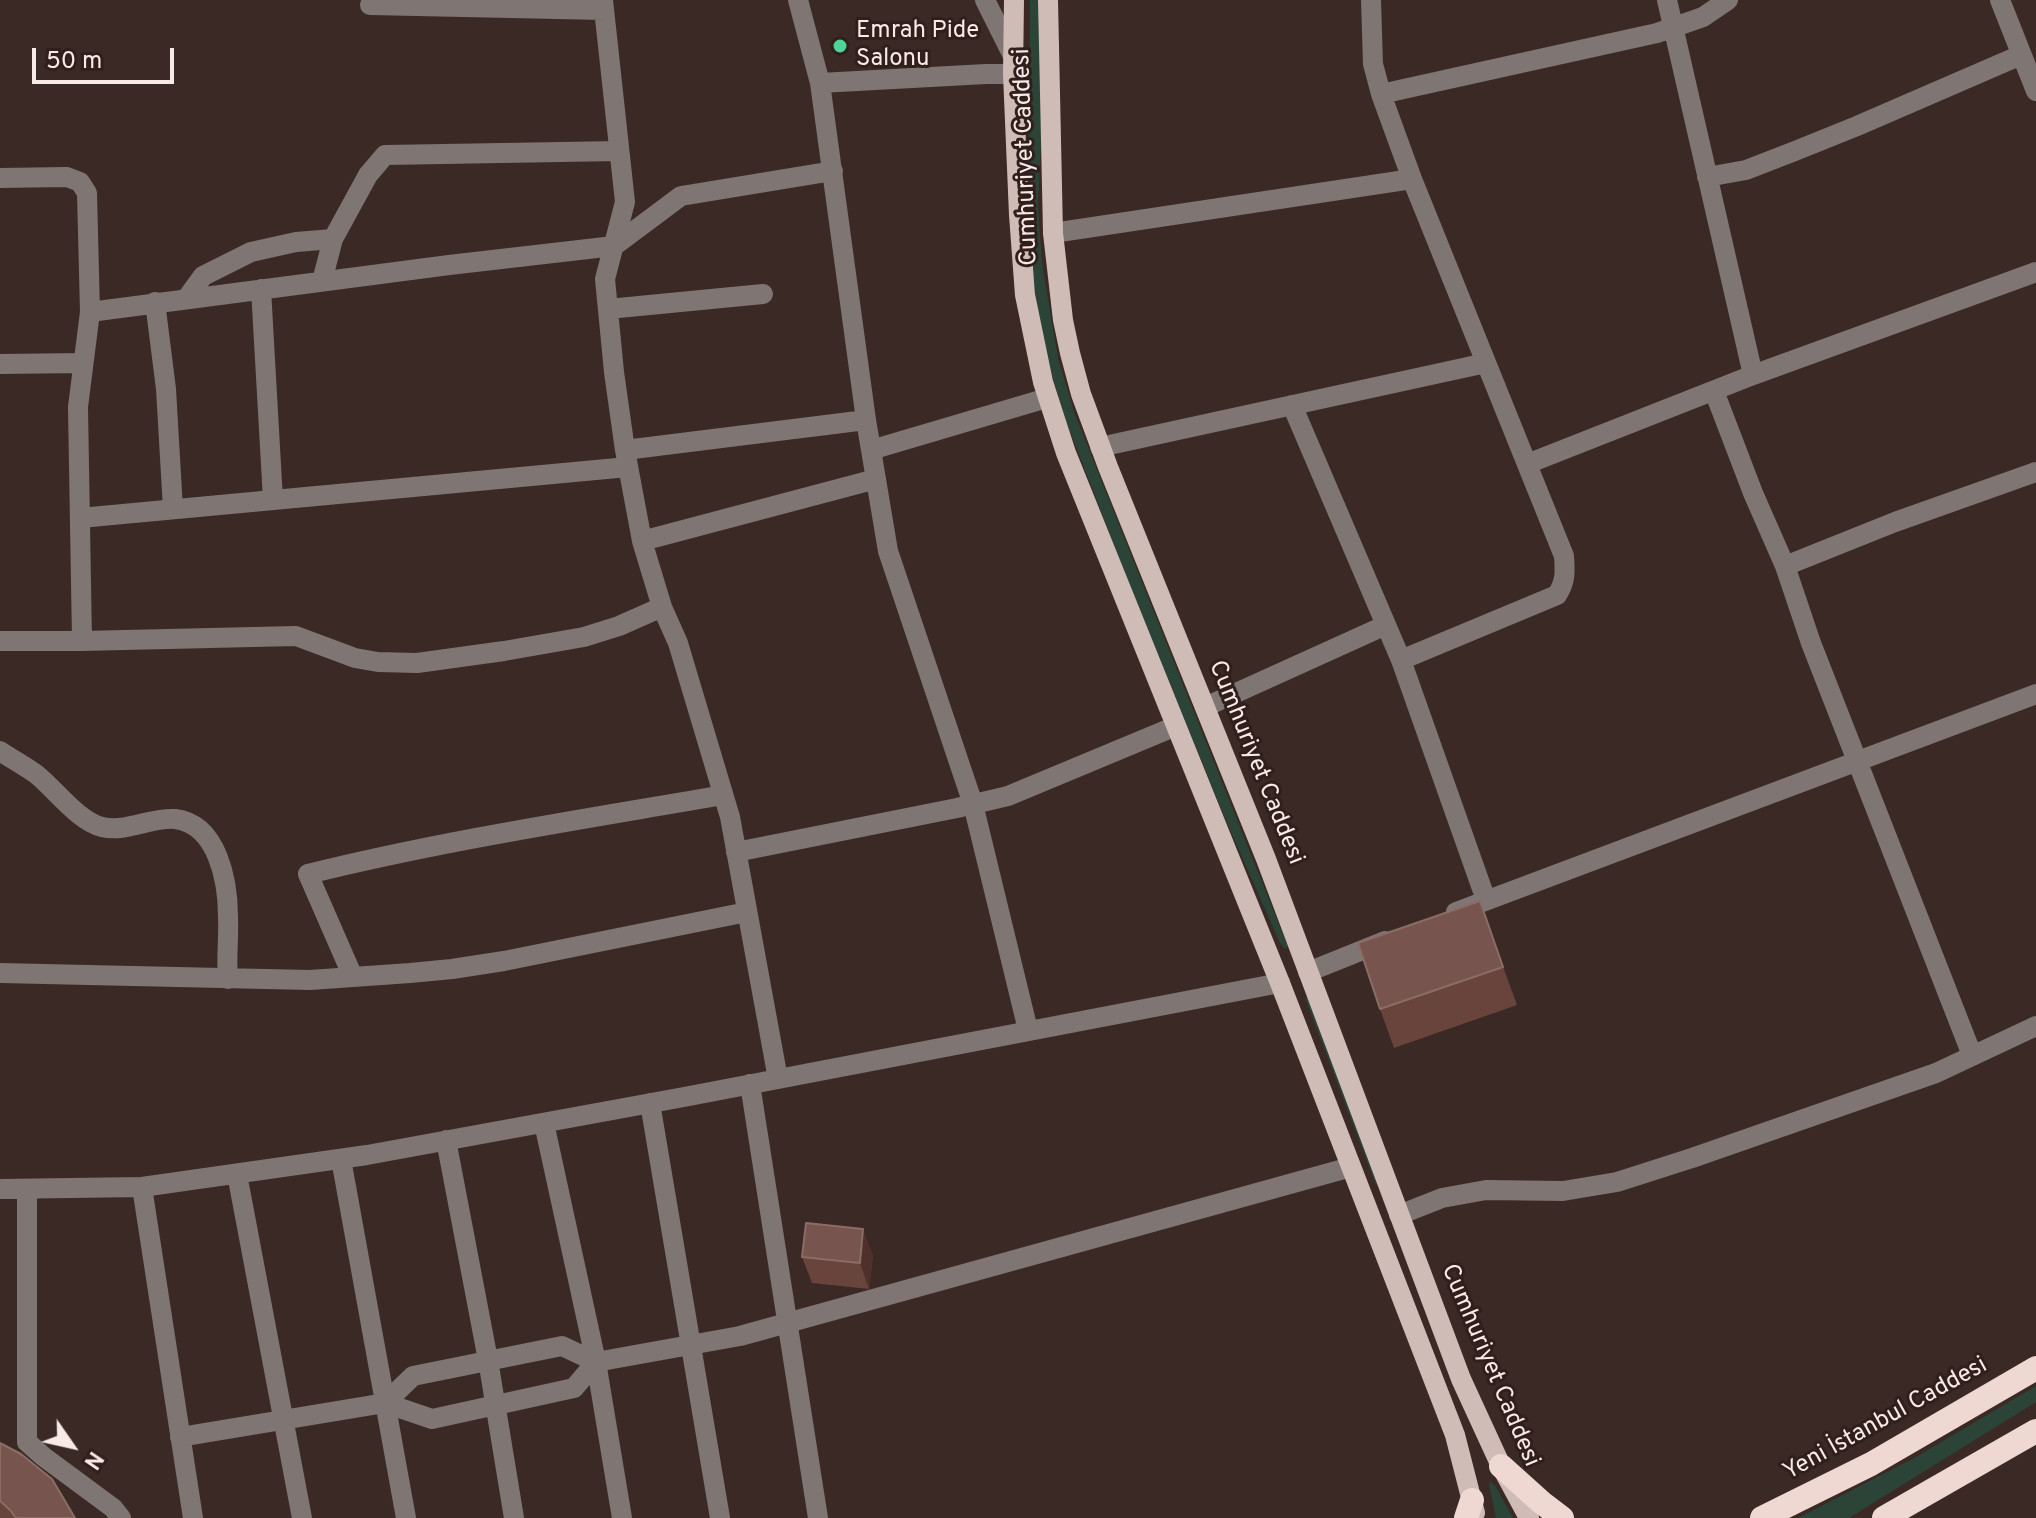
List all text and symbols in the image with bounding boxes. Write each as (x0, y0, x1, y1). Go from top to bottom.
place label: Emrah Pide Salonu (856, 18, 979, 74)
scale bar (36, 32, 178, 82)
marker: Emrah Pide Salonu (831, 37, 849, 55)
text: 50 m (46, 47, 102, 77)
street label: Cumhuriyet Caddesi (1009, 48, 1045, 266)
street label: Cumhuriyet Caddesi (1201, 657, 1309, 869)
street label: Cumhuriyet Caddesi (1433, 1260, 1545, 1472)
street label: Yeni İstanbul Caddesi (1779, 1352, 1993, 1488)
north arrow (32, 1406, 112, 1486)
text: N (77, 1446, 108, 1474)

